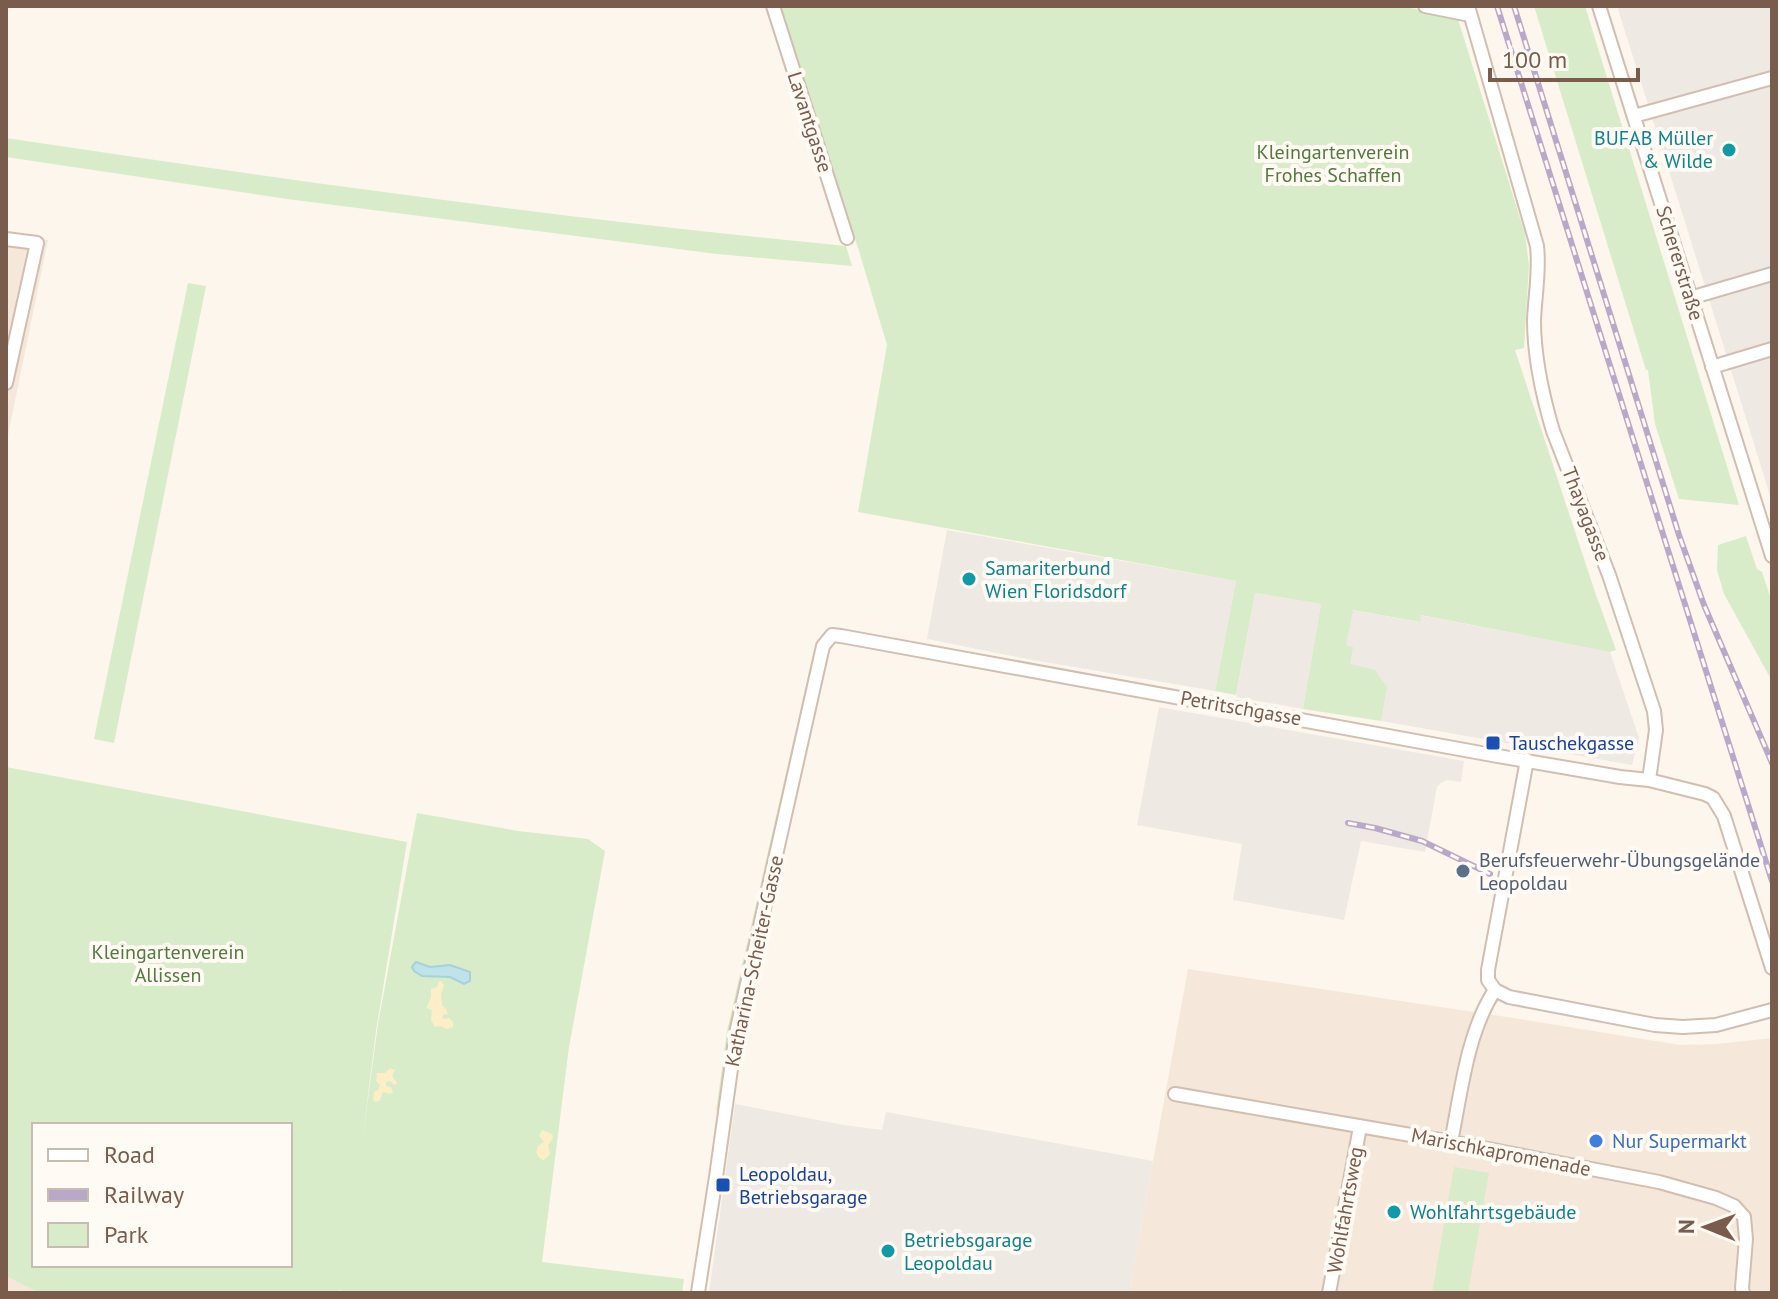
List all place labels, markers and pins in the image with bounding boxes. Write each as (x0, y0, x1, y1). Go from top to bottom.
place label: BUFAB Müller & Wilde (1594, 125, 1713, 174)
marker: BUFAB Müller & Wilde (1720, 141, 1738, 159)
place label: Samariterbund Wien Floridsdorf (985, 555, 1128, 604)
marker: Samariterbund Wien Floridsdorf (960, 570, 978, 588)
place label: Tauschekgasse (1509, 730, 1634, 756)
marker: Tauschekgasse (1484, 734, 1502, 752)
place label: Berufsfeuerwehr-Übungsgelände Leopoldau (1479, 847, 1760, 896)
marker: Berufsfeuerwehr-Übungsgelände Leopoldau (1454, 862, 1472, 880)
place label: Nur Supermarkt (1612, 1128, 1747, 1154)
marker: Nur Supermarkt (1587, 1132, 1605, 1150)
place label: Leopoldau, Betriebsgarage (739, 1161, 867, 1210)
marker: Leopoldau, Betriebsgarage (714, 1176, 732, 1194)
place label: Wohlfahrtsgebäude (1410, 1199, 1576, 1225)
marker: Wohlfahrtsgebäude (1385, 1203, 1403, 1221)
place label: Betriebsgarage Leopoldau (904, 1227, 1032, 1276)
marker: Betriebsgarage Leopoldau (879, 1242, 897, 1260)

